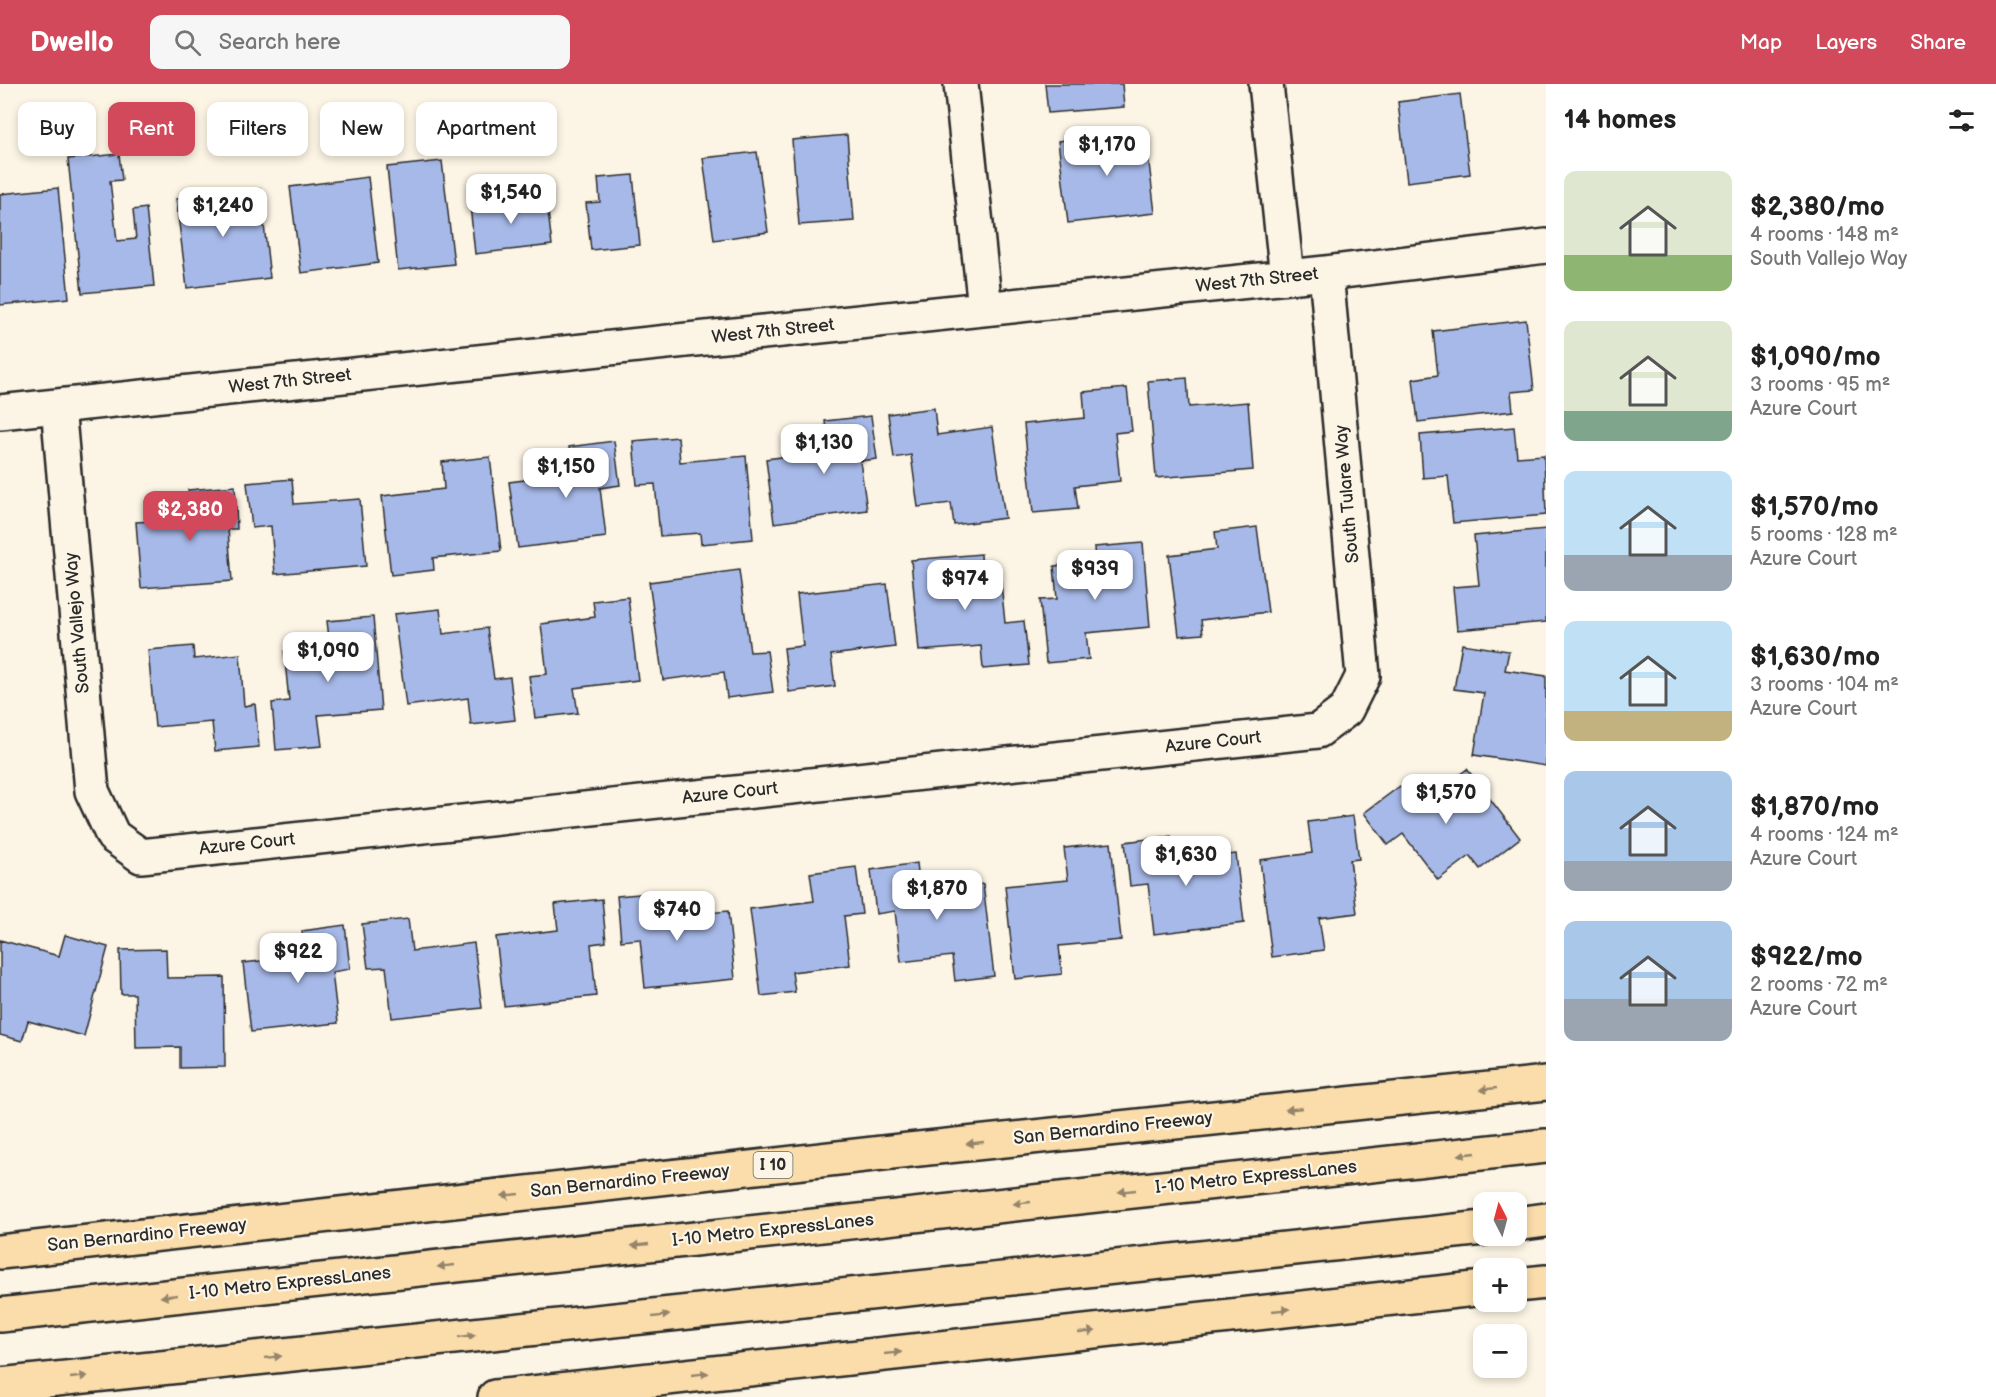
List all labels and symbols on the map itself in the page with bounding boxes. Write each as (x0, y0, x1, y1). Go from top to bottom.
pin: $1,170 (1058, 126, 1156, 177)
pin: $1,540 (462, 174, 560, 225)
pin: $1,240 (174, 187, 272, 238)
street label: West 7th Street (1195, 263, 1320, 297)
street label: West 7th Street (711, 314, 836, 348)
street label: West 7th Street (228, 364, 353, 398)
street label: South Tulare Way (1330, 423, 1364, 564)
pin: $1,130 (775, 424, 873, 475)
pin: $1,150 (517, 448, 615, 499)
pin: $2,380 (141, 491, 239, 542)
pin: $939 (1059, 550, 1131, 601)
street label: South Vallejo Way (60, 551, 94, 694)
pin: $974 (929, 560, 1001, 611)
pin: $1,090 (279, 632, 377, 683)
street label: Azure Court (1164, 726, 1262, 757)
pin: $1,570 (1397, 774, 1495, 825)
street label: Azure Court (681, 777, 779, 808)
street label: Azure Court (198, 828, 296, 859)
pin: $1,630 (1137, 836, 1235, 887)
pin: $1,870 (888, 870, 986, 921)
pin: $740 (641, 891, 713, 942)
pin: $922 (262, 933, 334, 984)
one-way arrow (1478, 1084, 1497, 1094)
one-way arrow (1284, 1104, 1303, 1114)
street label: San Bernardino Freeway (1012, 1107, 1215, 1149)
one-way arrow (965, 1138, 984, 1148)
one-way arrow (1457, 1149, 1476, 1159)
road number: I 10 (754, 1152, 792, 1178)
street label: I-10 Metro ExpressLanes (1154, 1156, 1358, 1198)
street label: San Bernardino Freeway (529, 1160, 732, 1202)
one-way arrow (1117, 1187, 1136, 1196)
one-way arrow (500, 1190, 519, 1199)
north arrow (1473, 1192, 1527, 1246)
one-way arrow (1012, 1198, 1031, 1208)
street label: I-10 Metro ExpressLanes (671, 1209, 875, 1251)
street label: San Bernardino Freeway (46, 1214, 249, 1256)
one-way arrow (631, 1240, 650, 1250)
one-way arrow (437, 1261, 456, 1271)
street label: I-10 Metro ExpressLanes (188, 1262, 392, 1304)
one-way arrow (160, 1291, 179, 1301)
one-way arrow (1272, 1306, 1291, 1315)
one-way arrow (651, 1311, 670, 1321)
one-way arrow (1078, 1327, 1097, 1337)
one-way arrow (458, 1331, 477, 1341)
one-way arrow (884, 1348, 903, 1358)
one-way arrow (264, 1352, 283, 1361)
one-way arrow (690, 1370, 709, 1379)
one-way arrow (70, 1372, 89, 1382)

